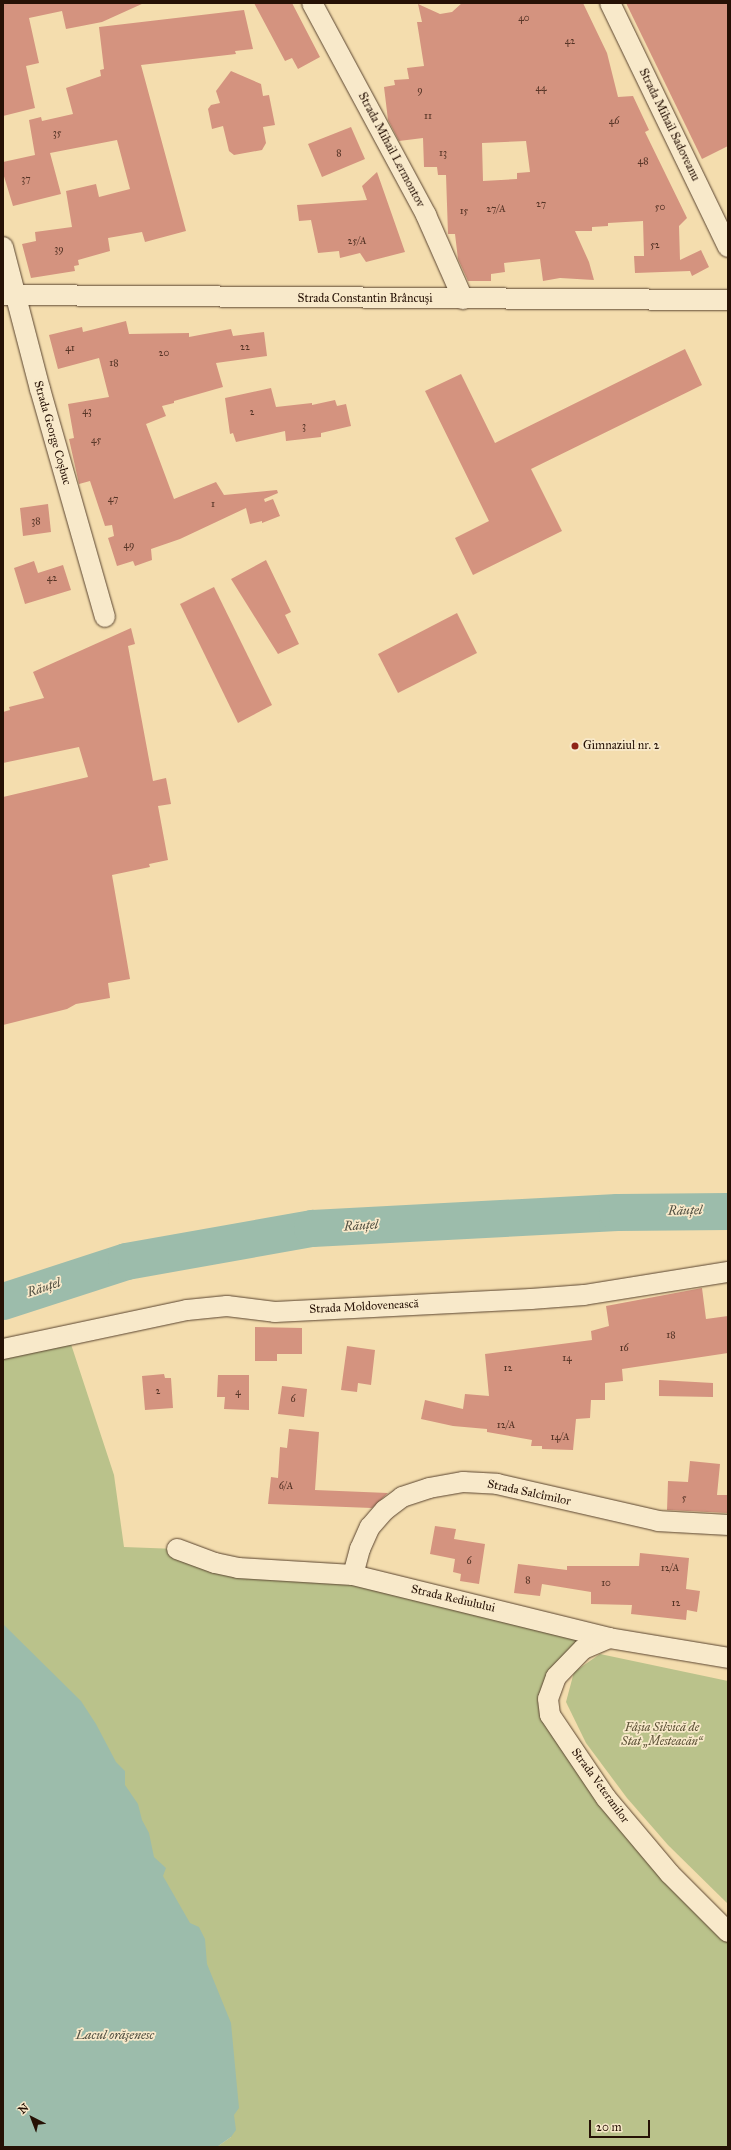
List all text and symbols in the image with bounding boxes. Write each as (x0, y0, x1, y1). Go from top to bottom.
house number: 40 (518, 13, 530, 25)
house number: 42 (565, 36, 575, 48)
street label: Strada Mihail Sadoveanu (635, 66, 703, 184)
house number: 44 (535, 83, 547, 95)
house number: 9 (417, 85, 423, 97)
street label: Strada Mihail Lermontov (355, 90, 427, 210)
house number: 11 (424, 111, 432, 123)
house number: 46 (609, 116, 619, 128)
house number: 35 (53, 128, 61, 140)
house number: 8 (336, 148, 342, 160)
house number: 13 (439, 148, 447, 160)
house number: 48 (638, 156, 648, 168)
house number: 37 (21, 174, 31, 186)
house number: 27 (536, 199, 546, 211)
house number: 50 (655, 202, 665, 214)
house number: 27/A (486, 204, 506, 216)
house number: 15 (460, 206, 468, 218)
house number: 25/A (348, 236, 366, 248)
house number: 52 (650, 240, 660, 252)
house number: 39 (54, 244, 64, 256)
street label: Strada Constantin Brâncuși (297, 292, 433, 306)
house number: 22 (240, 342, 250, 354)
house number: 41 (65, 343, 75, 355)
house number: 20 (159, 348, 169, 360)
house number: 18 (109, 358, 119, 370)
street label: Strada George Coșbuc (30, 379, 74, 487)
house number: 43 (82, 406, 92, 418)
house number: 2 (250, 407, 254, 419)
house number: 3 (302, 421, 306, 433)
house number: 45 (91, 435, 101, 447)
house number: 47 (108, 494, 118, 506)
house number: 1 (211, 499, 215, 511)
house number: 38 (31, 516, 41, 528)
house number: 49 (124, 540, 134, 552)
house number: 42 (47, 573, 57, 585)
place label: Gimnaziul nr. 2 (583, 739, 659, 753)
marker: Gimnaziul nr. 2 (570, 741, 580, 751)
water label: Răuțel (668, 1203, 702, 1219)
water label: Răuțel (343, 1217, 379, 1235)
water label: Răuțel (25, 1275, 63, 1301)
street label: Strada Moldovenească (309, 1297, 419, 1317)
house number: 18 (666, 1330, 676, 1342)
house number: 16 (619, 1343, 629, 1355)
house number: 14 (562, 1353, 572, 1365)
house number: 12 (504, 1363, 512, 1375)
house number: 2 (156, 1386, 160, 1398)
house number: 4 (235, 1387, 241, 1399)
house number: 6 (290, 1394, 296, 1406)
house number: 12/A (497, 1420, 515, 1432)
house number: 14/A (551, 1432, 569, 1444)
street label: Strada Salcîmilor (486, 1477, 572, 1509)
house number: 6/A (279, 1481, 293, 1493)
house number: 5 (682, 1493, 686, 1505)
house number: 6 (466, 1556, 472, 1568)
house number: 12/A (661, 1563, 679, 1575)
house number: 8 (525, 1575, 531, 1587)
house number: 10 (601, 1578, 611, 1590)
street label: Strada Rediulului (410, 1582, 496, 1616)
house number: 12 (672, 1598, 680, 1610)
park label: Fâșia Silvică de Stat „Mesteacăn“ (621, 1721, 703, 1749)
street label: Strada Veteranilor (568, 1746, 632, 1826)
water label: Lacul orăşenesc (76, 2027, 154, 2043)
north arrow (12, 2098, 52, 2138)
text: N (16, 2101, 31, 2117)
scale bar (591, 2112, 652, 2138)
text: 20 m (596, 2120, 622, 2134)

